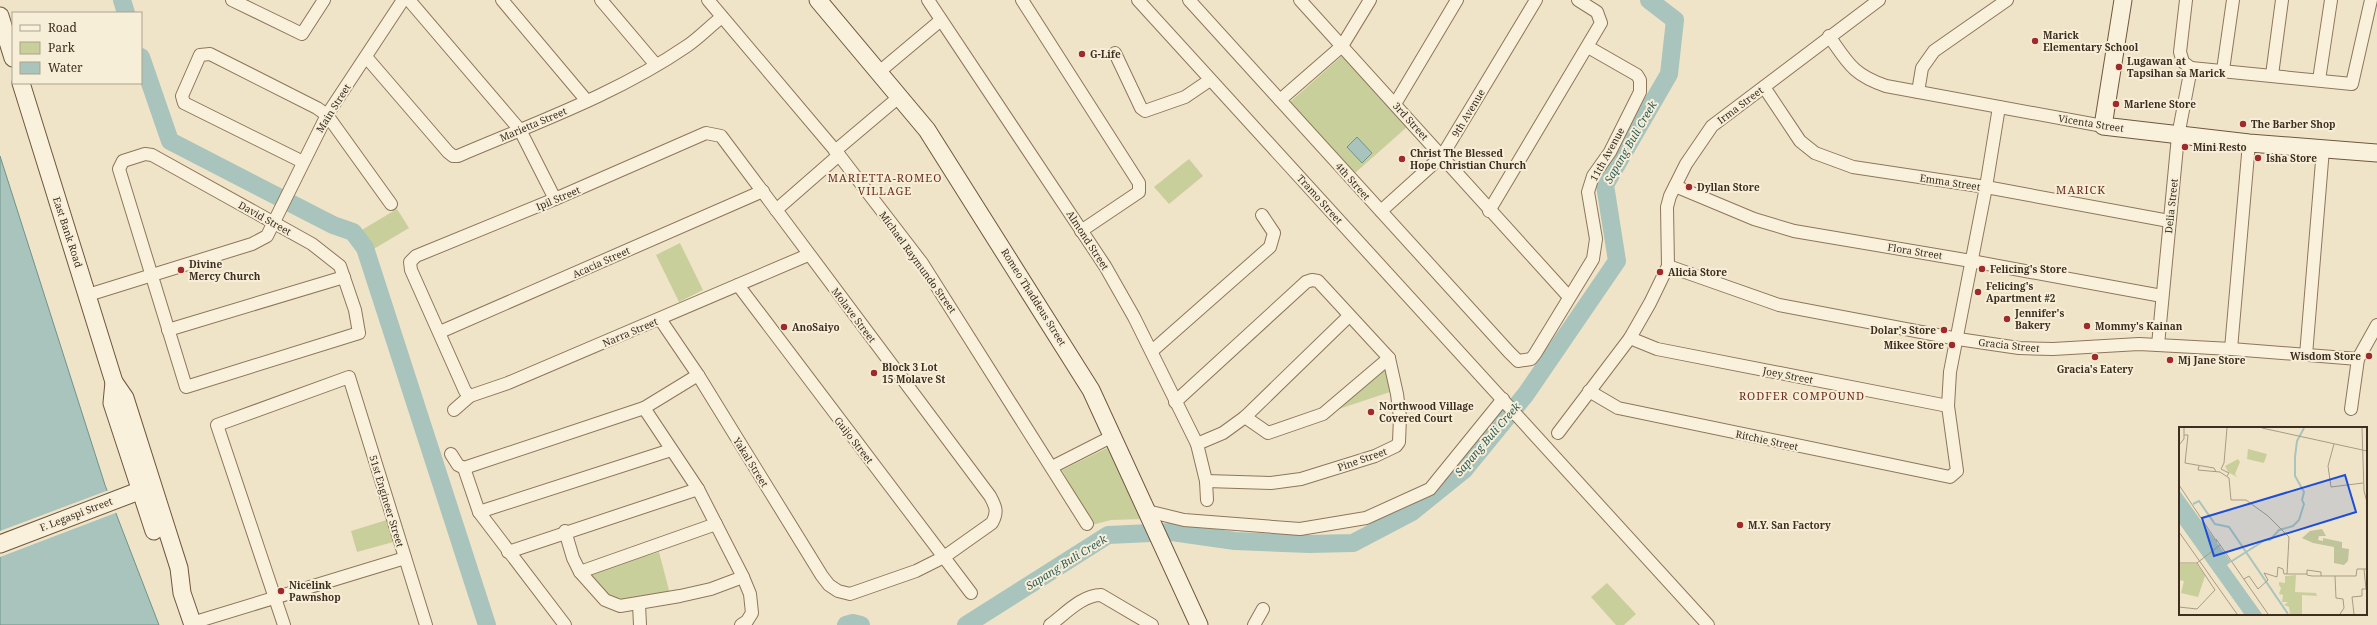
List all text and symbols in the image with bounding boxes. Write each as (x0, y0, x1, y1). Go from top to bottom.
legend (12, 12, 142, 84)
text: Road (48, 19, 78, 36)
place label: Marick Elementary School (2043, 28, 2139, 54)
marker: Marick Elementary School (2030, 36, 2040, 46)
text: Park (48, 39, 76, 56)
place label: G-Life (1090, 47, 1121, 61)
marker: G-Life (1077, 49, 1087, 59)
place label: Lugawan at Tapsihan sa Marick (2127, 54, 2226, 80)
text: Water (48, 59, 83, 76)
marker: Lugawan at Tapsihan sa Marick (2114, 62, 2124, 72)
street label: Main Street (312, 81, 354, 135)
street label: Irma Street (1714, 83, 1766, 127)
street label: 9th Avenue (1448, 86, 1488, 140)
water label: Sapang Buli Creek (1600, 97, 1660, 186)
place label: Marlene Store (2124, 97, 2196, 111)
street label: 3rd Street (1390, 99, 1432, 143)
marker: Marlene Store (2111, 99, 2121, 109)
street label: Marietta Street (497, 103, 569, 144)
street label: Vicenta Street (2057, 111, 2125, 135)
place label: The Barber Shop (2251, 117, 2336, 131)
marker: The Barber Shop (2238, 119, 2248, 129)
street label: 11th Avenue (1586, 125, 1628, 183)
place label: Mini Resto (2193, 140, 2247, 154)
marker: Mini Resto (2180, 142, 2190, 152)
place label: Christ The Blessed Hope Christian Church (1410, 146, 1526, 172)
place label: Isha Store (2266, 151, 2317, 165)
marker: Isha Store (2253, 153, 2263, 163)
marker: Christ The Blessed Hope Christian Church (1397, 154, 1407, 164)
street label: 4th Street (1332, 159, 1374, 203)
district label: MARIETTA-ROMEO VILLAGE (828, 170, 942, 198)
street label: Emma Street (1919, 170, 1982, 194)
street label: Tramo Street (1294, 171, 1346, 227)
street label: Delia Street (2161, 177, 2181, 234)
place label: Dyllan Store (1697, 180, 1760, 194)
street label: Ipil Street (534, 182, 583, 214)
marker: Dyllan Store (1684, 182, 1694, 192)
district label: MARICK (2056, 182, 2106, 197)
street label: East Bank Road (50, 195, 86, 269)
street label: David Street (236, 198, 294, 239)
street label: Almond Street (1063, 207, 1113, 273)
street label: Michael Raymundo Street (876, 208, 960, 316)
street label: Flora Street (1887, 240, 1944, 262)
street label: Acacia Street (570, 243, 632, 281)
street label: Romeo Thaddeus Street (998, 246, 1070, 349)
place label: Divine Mercy Church (189, 257, 261, 283)
place label: Felicing's Store (1990, 262, 2067, 276)
marker: Felicing's Store (1977, 264, 1987, 274)
marker: Divine Mercy Church (176, 265, 186, 275)
place label: Alicia Store (1668, 265, 1727, 279)
marker: Alicia Store (1655, 267, 1665, 277)
place label: Felicing's Apartment #2 (1986, 279, 2056, 305)
street label: Molave Street (829, 285, 880, 346)
marker: Felicing's Apartment #2 (1973, 287, 1983, 297)
place label: Jennifer's Bakery (2014, 306, 2064, 332)
street label: Narra Street (600, 314, 660, 350)
marker: Jennifer's Bakery (2002, 314, 2012, 324)
place label: Mommy's Kainan (2095, 319, 2183, 333)
place label: AnoSaiyo (792, 320, 840, 334)
marker: Mommy's Kainan (2082, 321, 2092, 331)
marker: AnoSaiyo (779, 322, 789, 332)
place label: Dolar's Store (1870, 323, 1936, 337)
marker: Dolar's Store (1939, 325, 1949, 335)
street label: Gracia Street (1978, 335, 2041, 355)
place label: Mikee Store (1884, 338, 1944, 352)
marker: Mikee Store (1947, 340, 1957, 350)
place label: Wisdom Store (2290, 349, 2361, 363)
marker: Wisdom Store (2364, 351, 2374, 361)
marker: Gracia's Eatery (2090, 352, 2100, 362)
place label: Mj Jane Store (2178, 353, 2246, 367)
marker: Mj Jane Store (2165, 355, 2175, 365)
place label: Block 3 Lot 15 Molave St (882, 360, 945, 386)
place label: Gracia's Eatery (2057, 362, 2134, 376)
street label: Joey Street (1761, 363, 1815, 387)
marker: Block 3 Lot 15 Molave St (869, 368, 879, 378)
district label: RODFER COMPOUND (1739, 388, 1865, 403)
water label: Sapang Buli Creek (1451, 398, 1524, 479)
place label: Northwood Village Covered Court (1379, 399, 1474, 425)
marker: Northwood Village Covered Court (1366, 407, 1376, 417)
street label: Guijo Street (831, 414, 877, 467)
street label: Ritchie Street (1734, 427, 1800, 454)
inset map (2179, 427, 2367, 615)
street label: Yakal Street (730, 434, 772, 490)
street label: Pine Street (1335, 444, 1389, 474)
street label: 51st Engineer Street (366, 453, 408, 549)
street label: F. Legaspi Street (38, 494, 115, 534)
place label: M.Y. San Factory (1748, 518, 1831, 532)
marker: M.Y. San Factory (1735, 520, 1745, 530)
water label: Sapang Buli Creek (1023, 531, 1110, 593)
place label: Nicelink Pawnshop (289, 578, 341, 604)
marker: Nicelink Pawnshop (276, 586, 286, 596)

